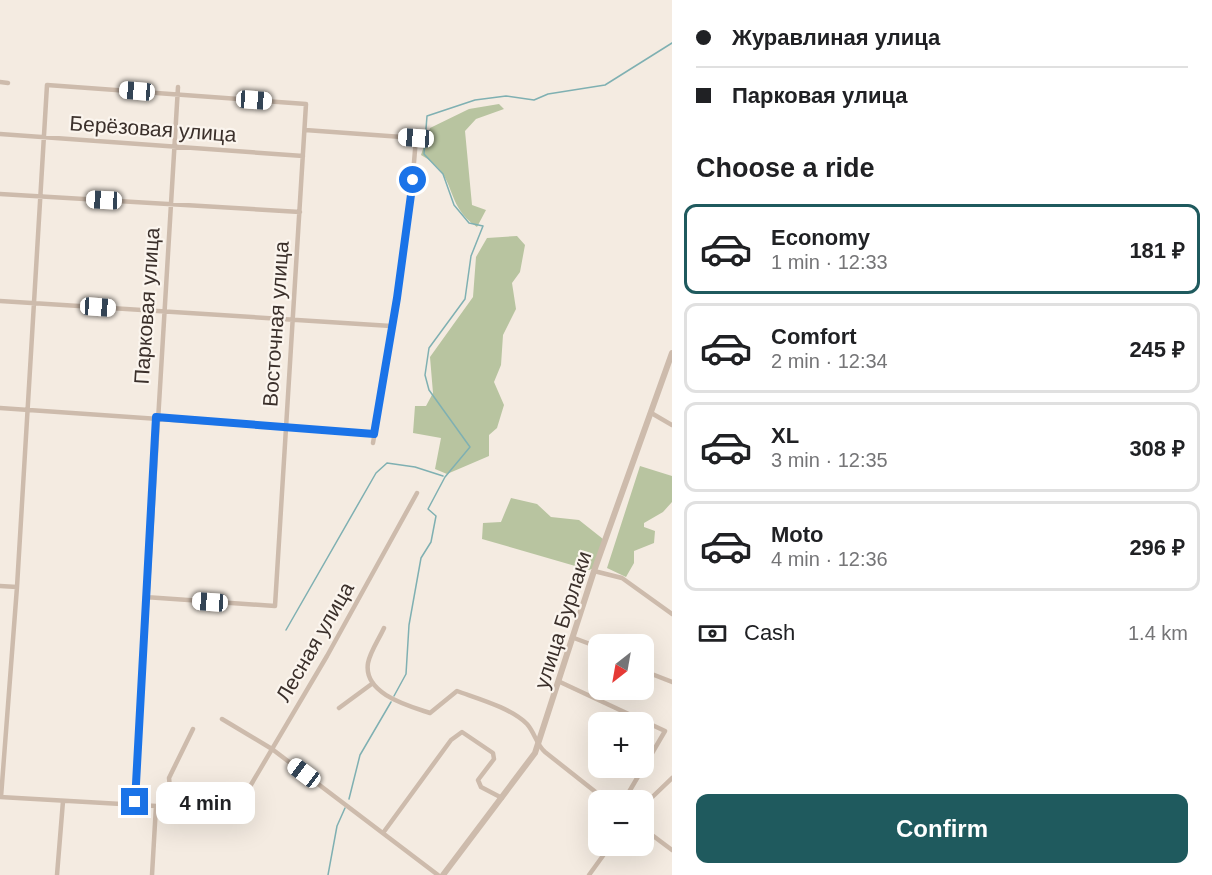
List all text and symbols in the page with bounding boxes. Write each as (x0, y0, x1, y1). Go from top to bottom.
text: Журавлиная улица (732, 25, 940, 50)
car (118, 80, 156, 102)
text: Парковая улица (732, 83, 908, 108)
car (235, 90, 273, 110)
street label: Берёзовая улица (69, 111, 238, 146)
car (397, 128, 435, 148)
text: Choose a ride (696, 153, 875, 183)
route start (399, 166, 426, 193)
car (86, 190, 122, 210)
icon: car (699, 222, 753, 276)
text: Economy (771, 225, 870, 250)
street label: Парковая улица (130, 226, 163, 385)
text: 181 ₽ (1129, 238, 1185, 263)
street label: Восточная улица (258, 240, 293, 408)
text: 1 min · 12:33 (771, 251, 888, 273)
car (79, 297, 117, 317)
icon: car (699, 321, 753, 375)
text: Comfort (771, 324, 857, 349)
text: 245 ₽ (1129, 337, 1185, 362)
text: 2 min · 12:34 (771, 350, 888, 372)
icon: car (699, 420, 753, 474)
text: XL (771, 423, 799, 448)
text: 308 ₽ (1129, 436, 1185, 461)
text: 3 min · 12:35 (771, 449, 888, 471)
icon: car (699, 519, 753, 573)
text: Moto (771, 522, 824, 547)
text: 296 ₽ (1129, 535, 1185, 560)
street label: улица Бурлаки (529, 548, 596, 691)
text: 4 min · 12:36 (771, 548, 888, 570)
street label: Лесная улица (271, 578, 358, 706)
car (191, 592, 229, 612)
icon: cash (696, 617, 729, 650)
text: Cash (744, 620, 795, 645)
text: 1.4 km (1128, 622, 1188, 644)
north arrow (588, 634, 654, 700)
map controls (588, 634, 654, 856)
button: + (588, 712, 654, 778)
car (284, 755, 324, 791)
callout: 4 min (156, 781, 255, 823)
route end (121, 788, 148, 815)
button: − (588, 790, 654, 856)
text: 4 min (179, 792, 232, 814)
button: Confirm (696, 794, 1188, 863)

